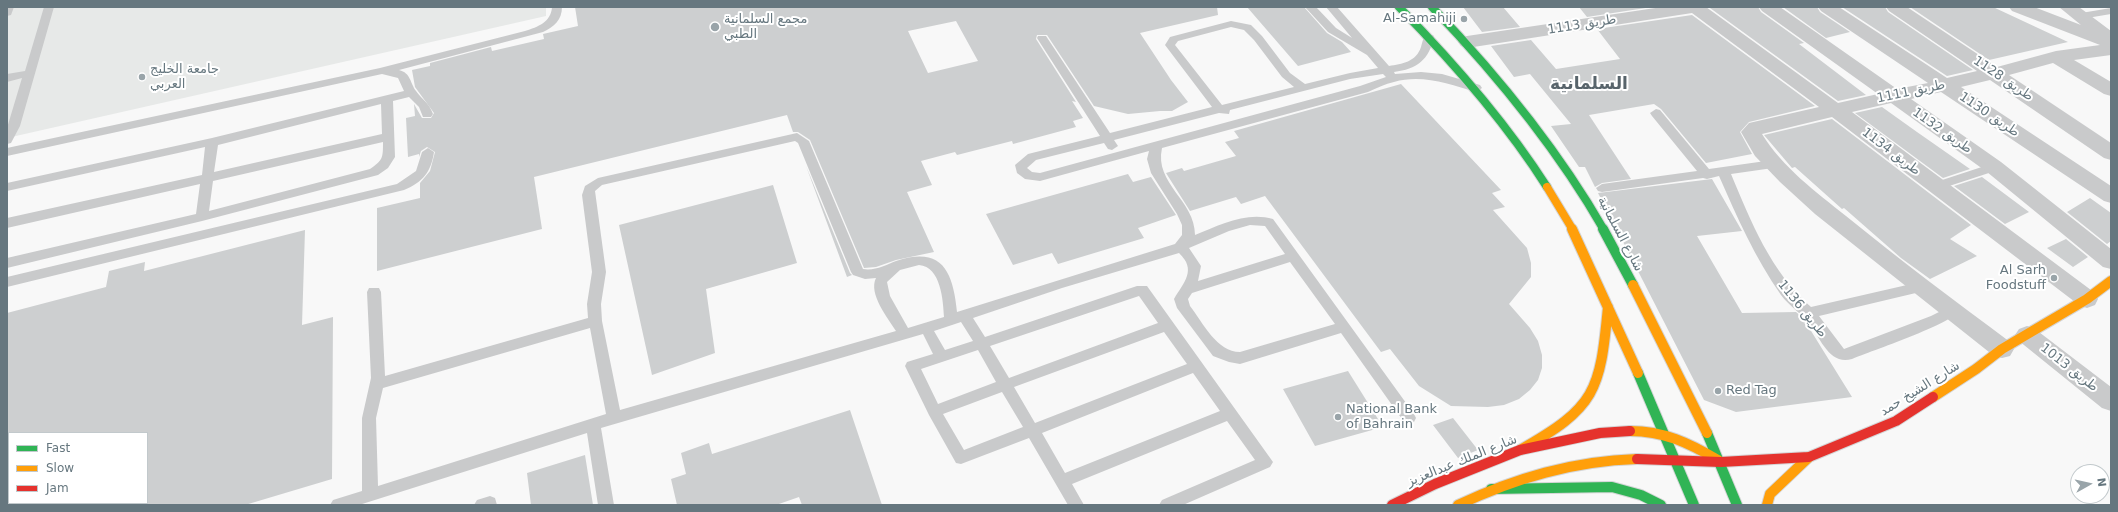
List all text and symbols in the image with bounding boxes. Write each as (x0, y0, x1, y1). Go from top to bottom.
place label: Al-Samahiji (1383, 11, 1456, 27)
place label: مجمع السلمانية الطبي (724, 12, 807, 43)
street label: طريق 1113 (1547, 12, 1617, 38)
marker: Al-Samahiji (1459, 14, 1469, 24)
marker: مجمع السلمانية الطبي (709, 21, 721, 33)
street label: طريق 1128 (1970, 53, 2036, 105)
place label: جامعة الخليج العربي (150, 62, 219, 93)
marker: جامعة الخليج العربي (137, 72, 147, 82)
district label: السلمانية (1550, 75, 1628, 95)
street label: طريق 1111 (1876, 77, 1946, 107)
street label: طريق 1130 (1956, 89, 2022, 141)
street label: طريق 1132 (1909, 105, 1975, 157)
street label: طريق 1134 (1859, 125, 1923, 179)
street label: شارع السلمانية (1594, 194, 1646, 274)
place label: Al Sarh Foodstuff (1986, 263, 2046, 294)
marker: Al Sarh Foodstuff (2049, 273, 2059, 283)
street label: طريق 1136 (1774, 277, 1830, 341)
street label: طريق 1013 (2037, 341, 2101, 395)
street label: شارع الشيخ حمد (1877, 358, 1963, 420)
place label: Red Tag (1726, 383, 1777, 399)
marker: Red Tag (1713, 386, 1723, 396)
place label: National Bank of Bahrain (1346, 402, 1437, 433)
marker: National Bank of Bahrain (1333, 412, 1343, 422)
legend (8, 432, 148, 504)
street label: شارع الملك عبدالعزيز (1404, 432, 1520, 490)
text: Fast (46, 441, 70, 455)
text: Slow (46, 461, 74, 475)
north arrow (2070, 464, 2110, 504)
text: N (2094, 477, 2108, 488)
text: Jam (46, 481, 69, 495)

